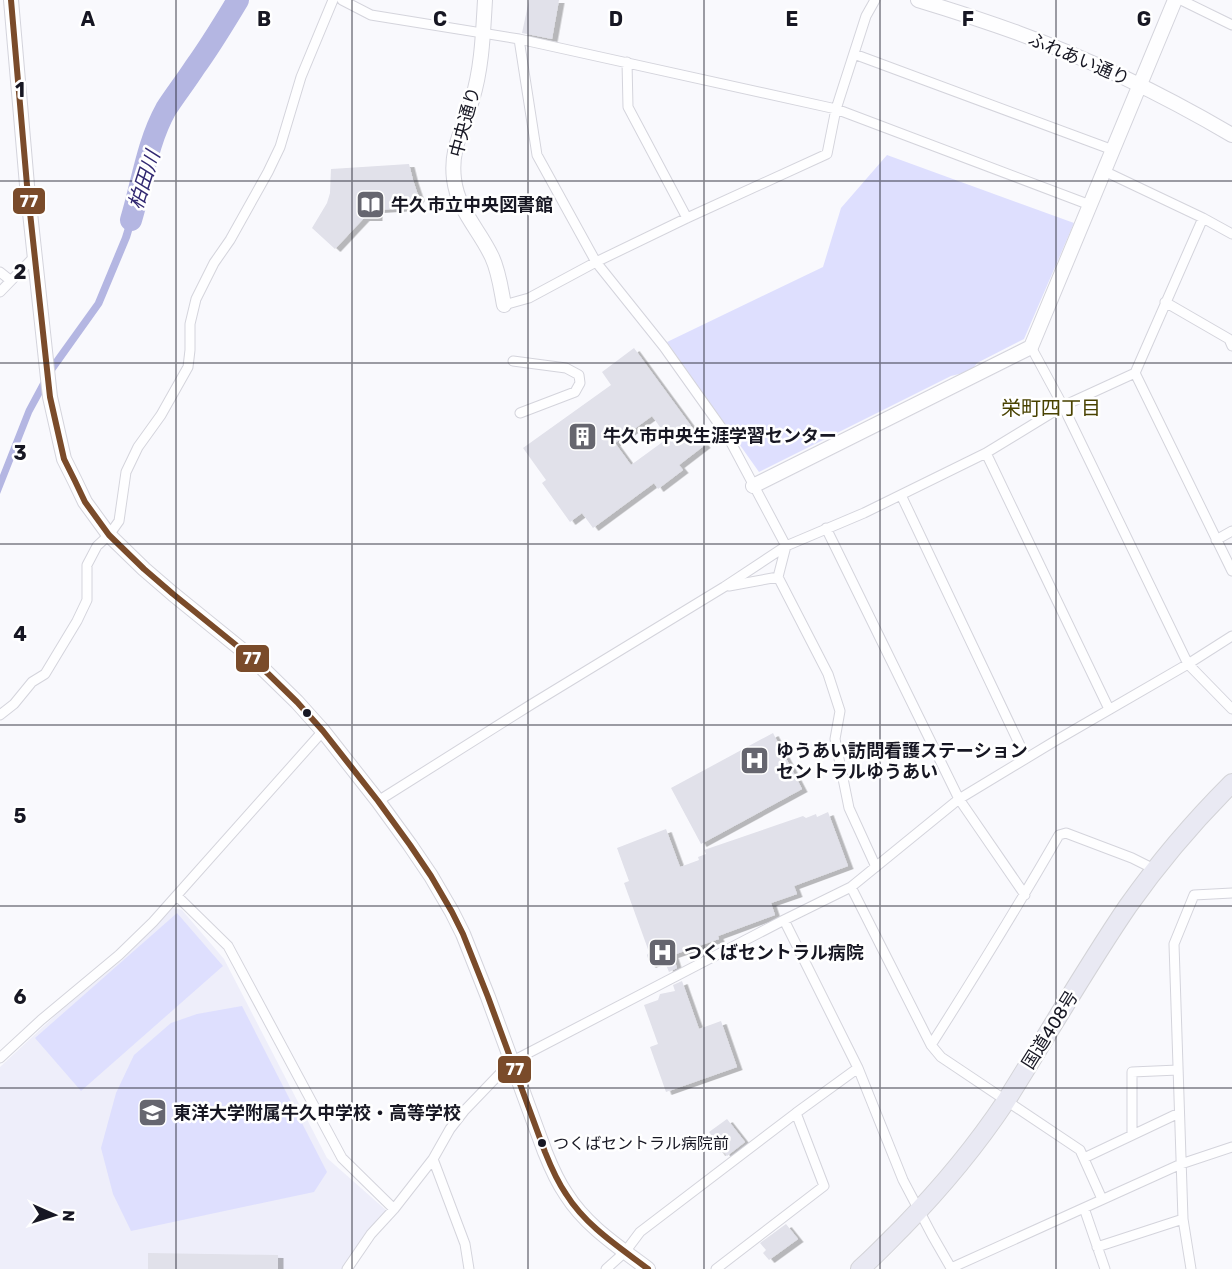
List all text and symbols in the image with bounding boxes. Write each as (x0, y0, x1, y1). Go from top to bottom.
text: A (81, 7, 96, 31)
text: B (257, 7, 271, 31)
text: C (433, 7, 447, 31)
text: D (609, 7, 623, 31)
text: E (786, 7, 798, 31)
text: F (962, 7, 974, 31)
text: G (1137, 7, 1151, 31)
street label: ふれあい通り (1025, 28, 1133, 90)
text: 1 (15, 78, 25, 102)
street label: 中央通り (445, 84, 485, 160)
water label: 柏田川 (123, 146, 165, 212)
line badge: 77 (12, 187, 46, 215)
library icon: 牛久市立中央図書館 (354, 189, 386, 221)
text: 77 (20, 192, 38, 211)
place label: 牛久市立中央図書館 (391, 194, 553, 216)
text: 2 (14, 260, 27, 284)
district label: 栄町四丁目 (1001, 396, 1101, 420)
building icon: 牛久市中央生涯学習センター (566, 420, 598, 452)
place label: 牛久市中央生涯学習センター (603, 425, 837, 447)
text: 3 (13, 441, 27, 465)
text: 4 (13, 622, 27, 646)
line badge: 77 (235, 644, 270, 673)
text: 77 (243, 649, 261, 668)
unlabelled marker (301, 707, 313, 719)
place label: ゆうあい訪問看護ステーション セントラルゆうあい (776, 740, 1028, 783)
hospital icon: ゆうあい訪問看護ステーション セントラルゆうあい (739, 745, 771, 777)
text: 5 (14, 804, 27, 828)
hospital icon: つくばセントラル病院 (647, 937, 679, 969)
place label: つくばセントラル病院 (684, 942, 864, 964)
text: 6 (13, 985, 27, 1009)
street label: 国道408号 (1017, 987, 1083, 1073)
line badge: 77 (497, 1055, 532, 1084)
text: 77 (506, 1060, 524, 1079)
school or university icon: 東洋大学附属牛久中学校・高等学校 (136, 1097, 168, 1129)
place label: 東洋大学附属牛久中学校・高等学校 (173, 1102, 461, 1124)
place label: つくばセントラル病院前 (553, 1134, 729, 1153)
marker: つくばセントラル病院前 (536, 1137, 548, 1149)
north arrow (24, 1185, 84, 1245)
text: N (59, 1210, 78, 1222)

